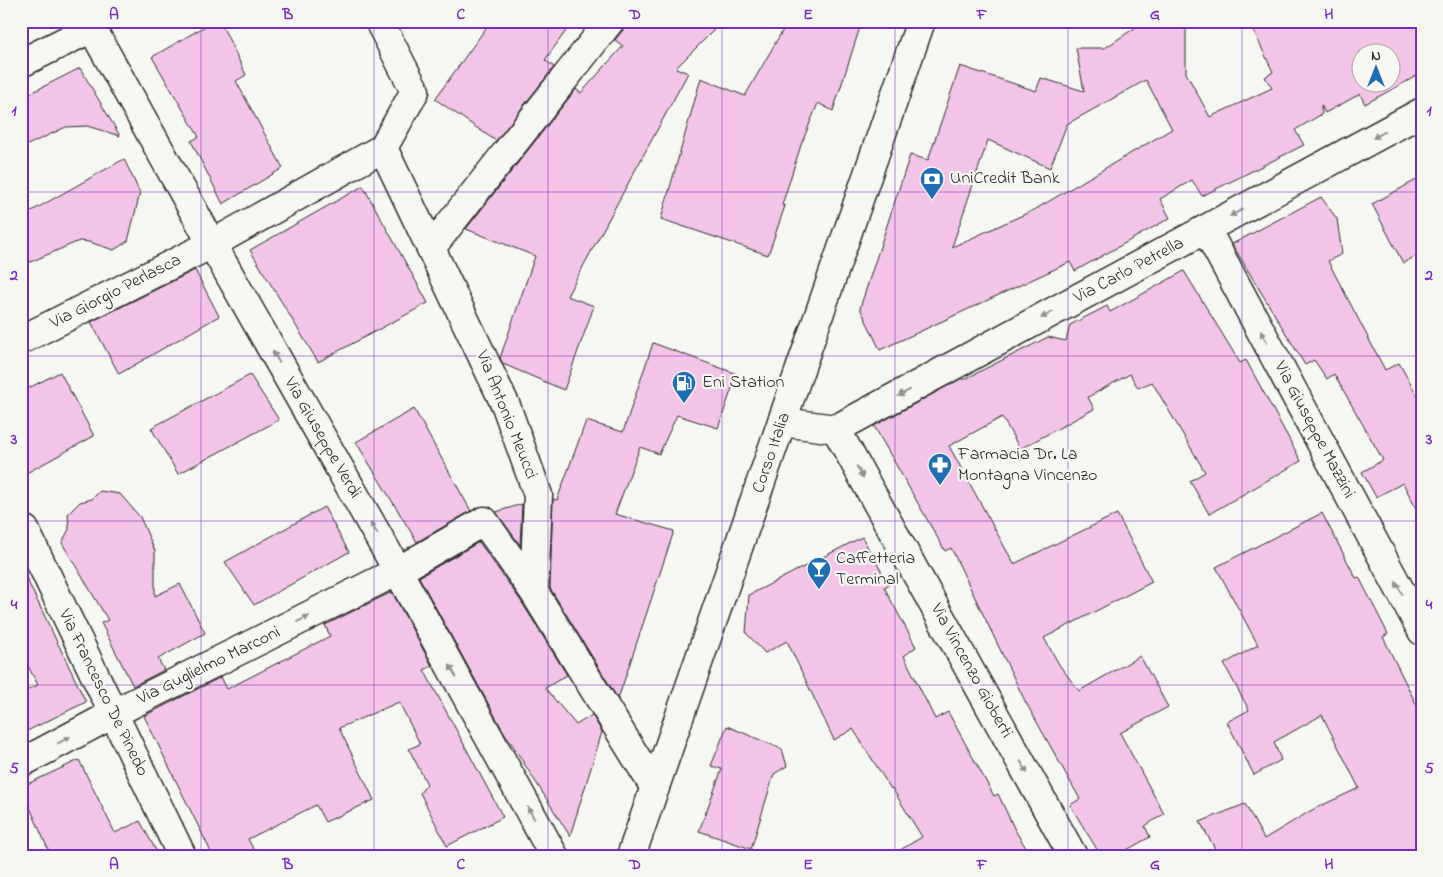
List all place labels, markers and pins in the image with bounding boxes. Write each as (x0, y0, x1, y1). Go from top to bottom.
bank icon: UniCredit Bank (919, 166, 945, 200)
place label: UniCredit Bank (950, 166, 1060, 192)
fuel station icon: Eni Station (671, 370, 697, 404)
place label: Eni Station (702, 370, 784, 396)
place label: Farmacia Dr. La Montagna Vincenzo (957, 442, 1097, 490)
pharmacy icon: Farmacia Dr. La Montagna Vincenzo (927, 452, 953, 486)
place label: Caffetteria Terminal (836, 546, 915, 593)
bar icon: Caffetteria Terminal (806, 556, 832, 590)

